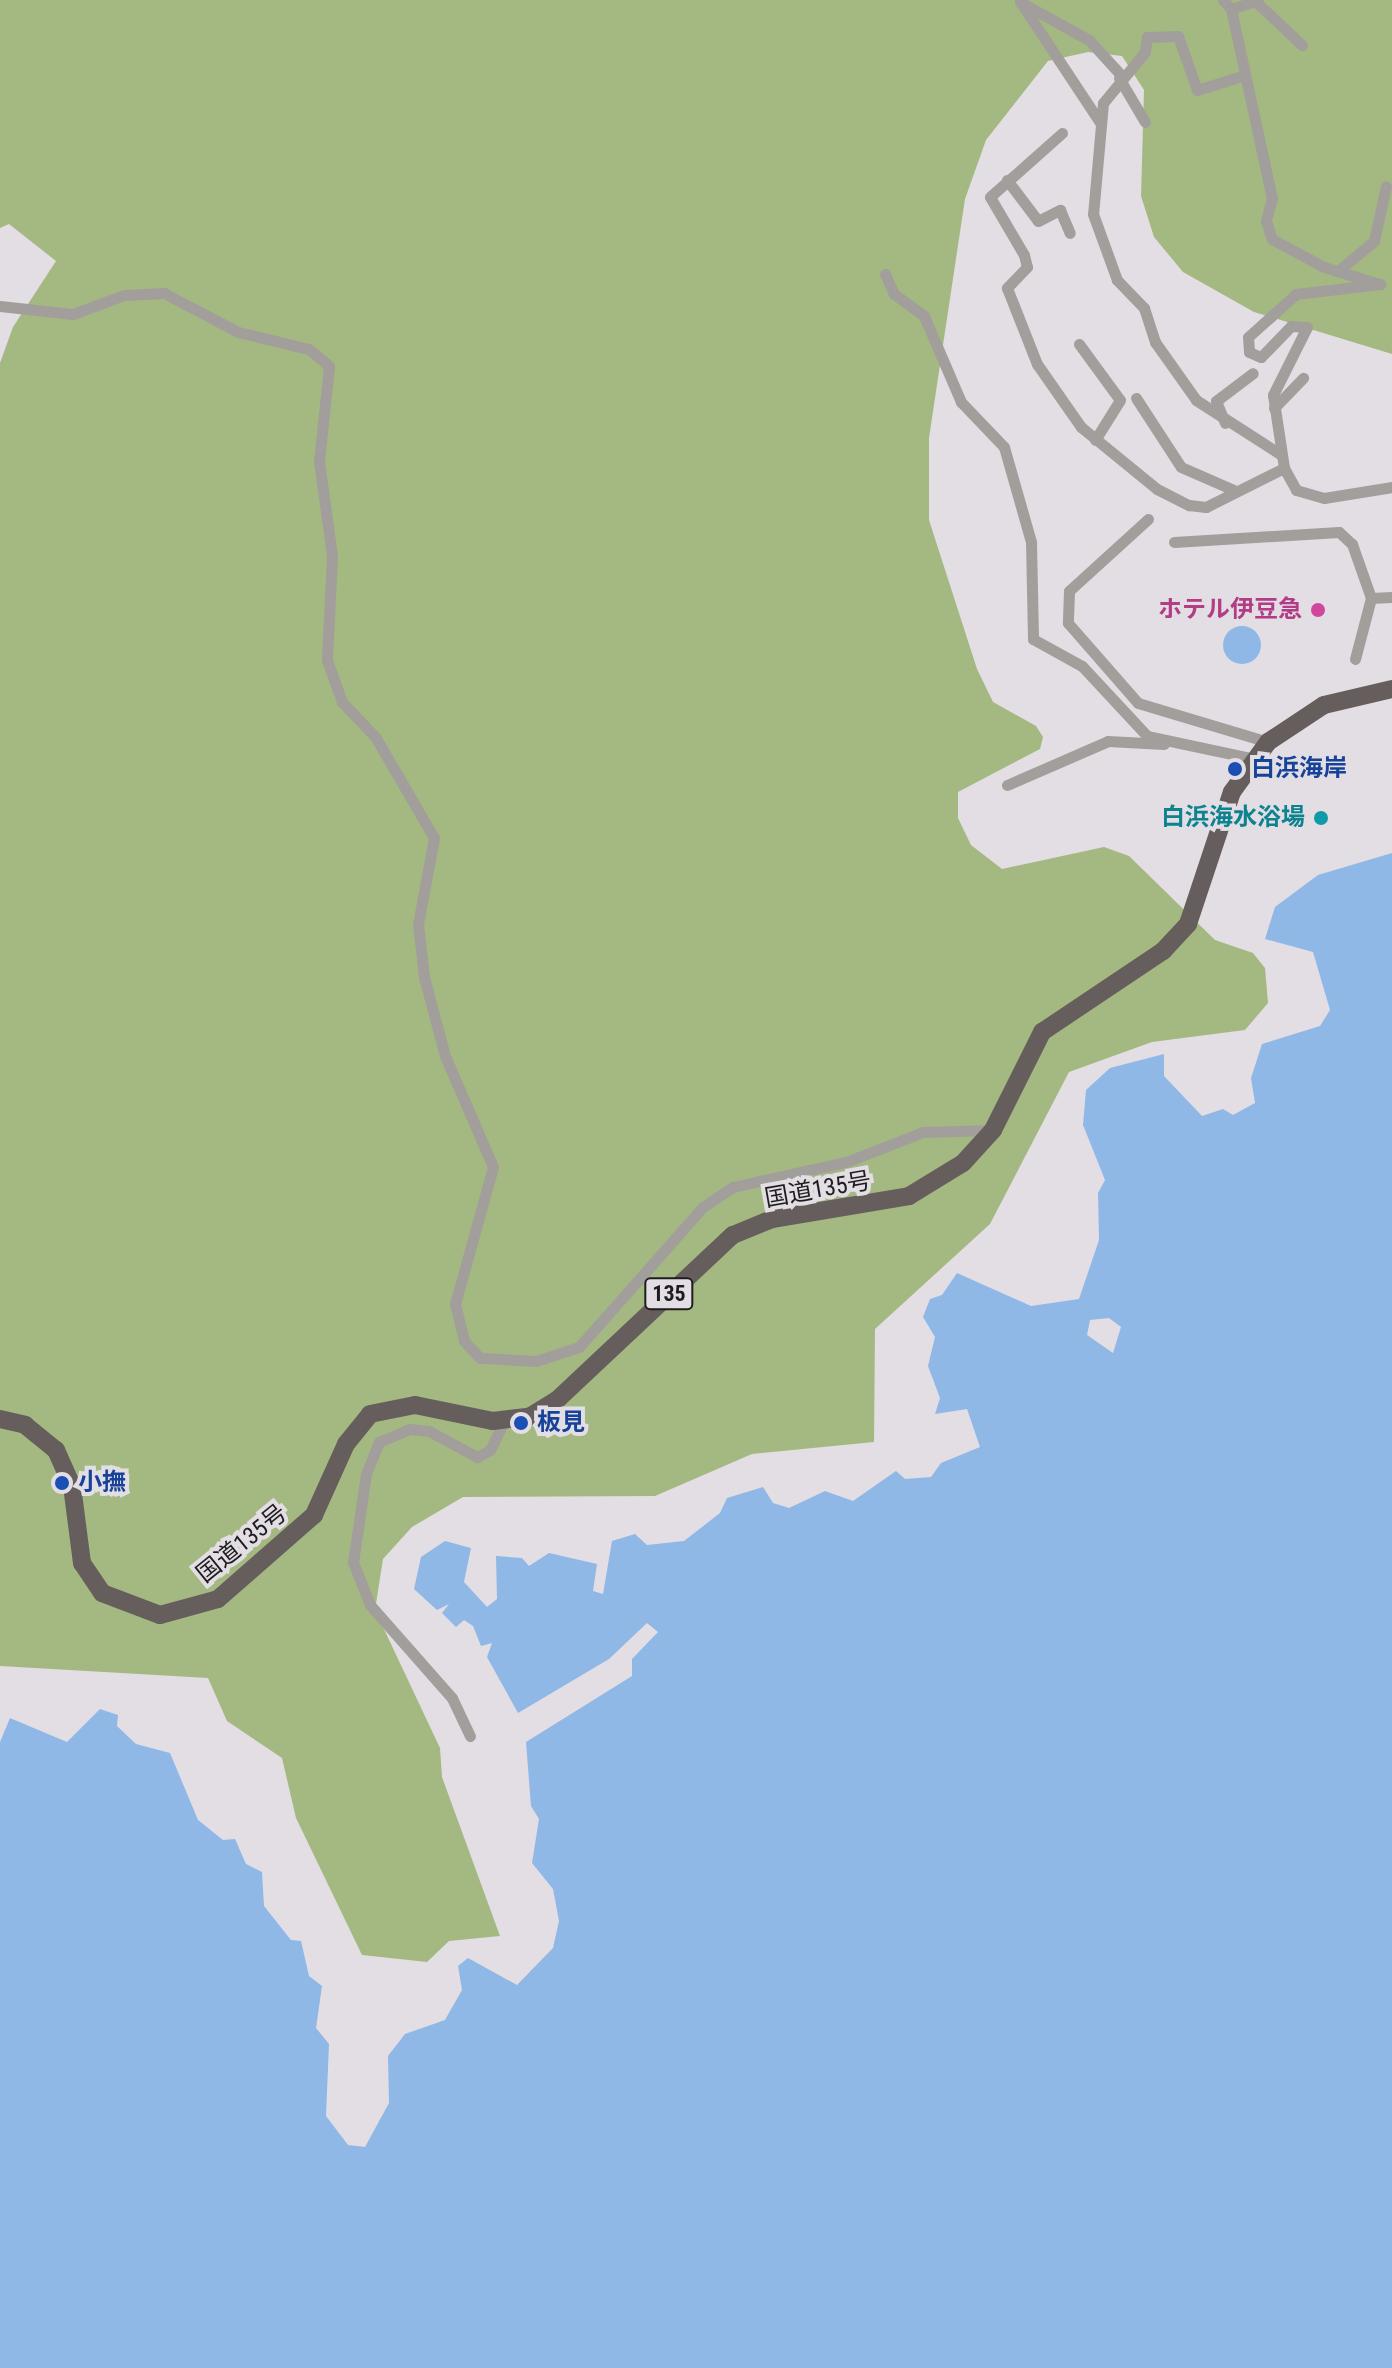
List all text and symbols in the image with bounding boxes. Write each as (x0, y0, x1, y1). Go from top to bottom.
place label: ホテル伊豆急 (1158, 596, 1302, 624)
marker: ホテル伊豆急 (1309, 601, 1327, 619)
place label: 白浜海岸 (1251, 755, 1347, 783)
marker: 白浜海岸 (1226, 760, 1244, 778)
place label: 白浜海水浴場 (1161, 804, 1305, 832)
marker: 白浜海水浴場 (1312, 809, 1330, 827)
street label: 国道135号 (763, 1166, 873, 1214)
road number: 135 (643, 1276, 695, 1312)
place label: 板見 (537, 1409, 585, 1437)
marker: 板見 (512, 1414, 530, 1432)
place label: 小撫 (78, 1469, 126, 1497)
marker: 小撫 (53, 1474, 71, 1492)
street label: 国道135号 (191, 1499, 293, 1589)

